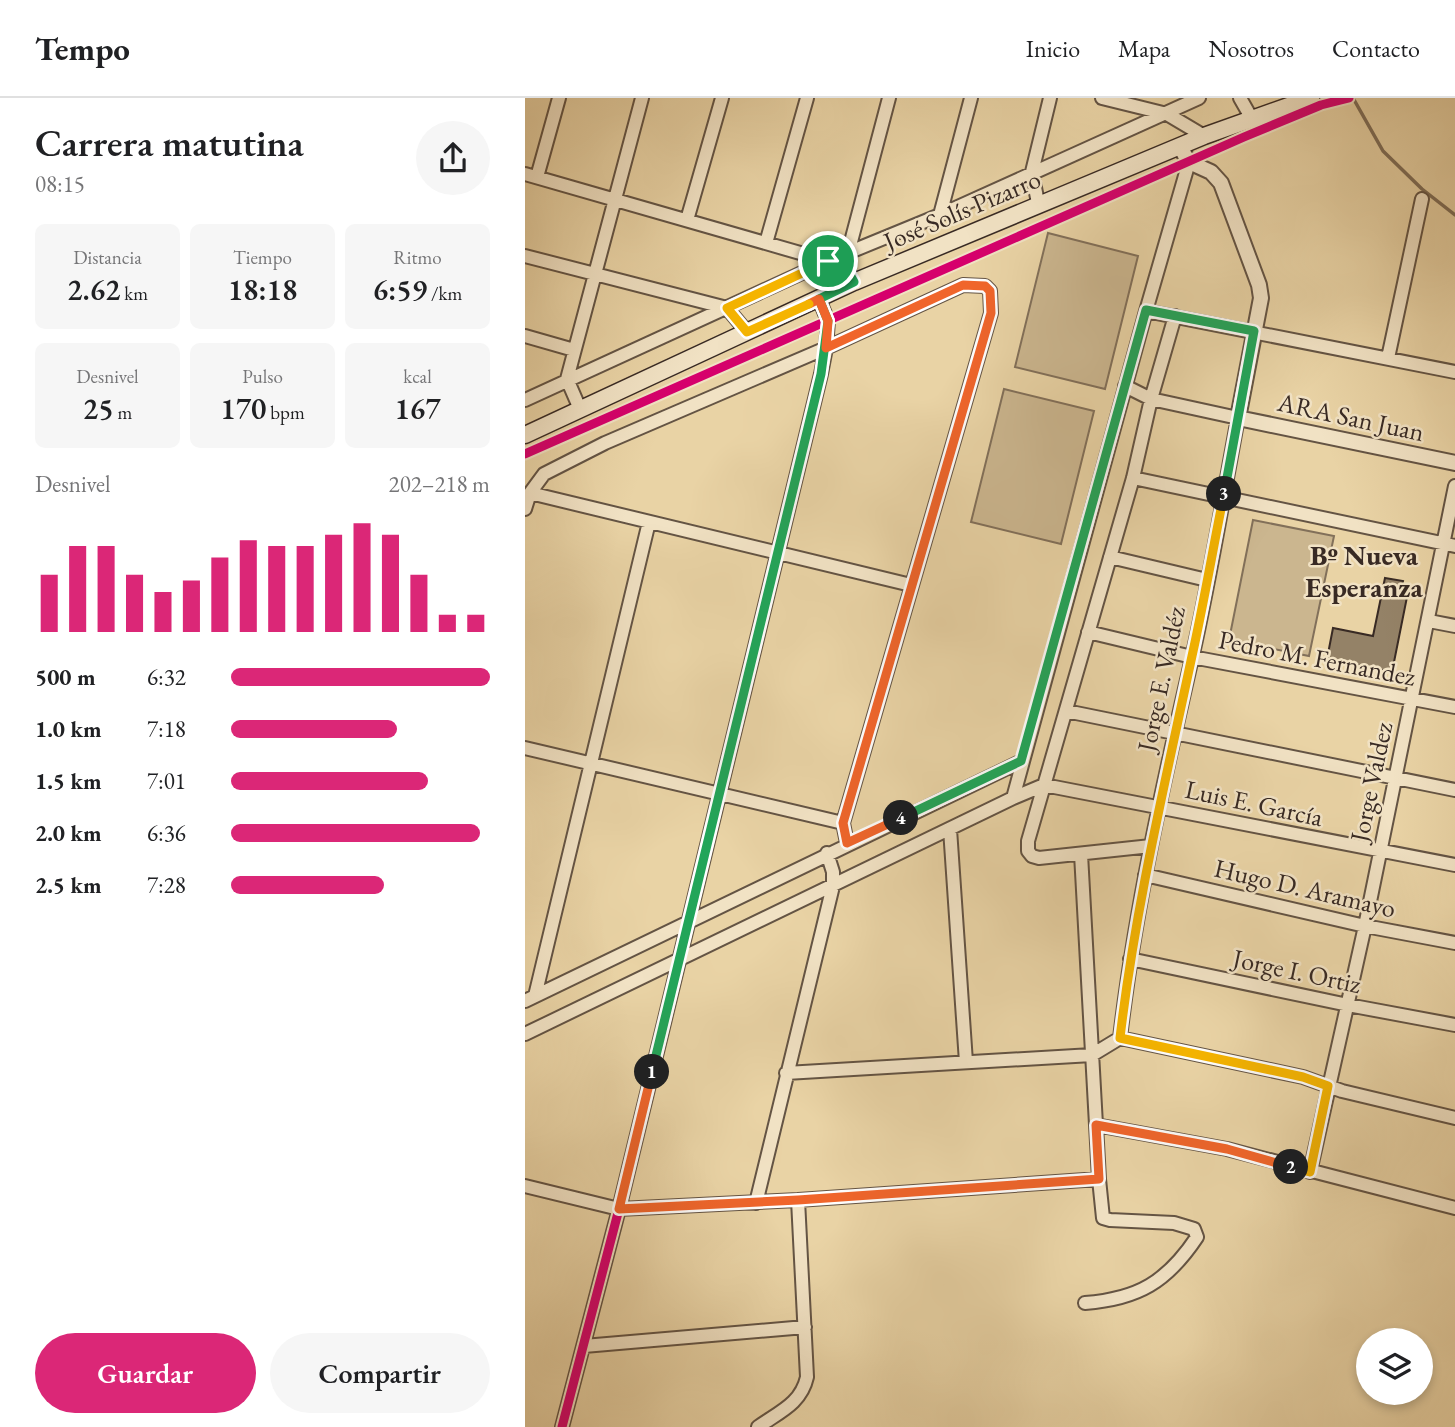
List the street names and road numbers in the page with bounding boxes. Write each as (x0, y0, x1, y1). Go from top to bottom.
street label: José Solís Pizarro (876, 162, 1046, 259)
street label: ARA San Juan (1274, 385, 1428, 449)
street label: Jorge E. Valdéz (1129, 603, 1193, 757)
street label: Pedro M. Fernandez (1216, 622, 1418, 694)
street label: Jorge Valdez (1341, 719, 1400, 847)
street label: Luis E. García (1182, 772, 1327, 834)
street label: Hugo D. Aramayo (1211, 851, 1399, 925)
street label: Jorge I. Ortiz (1228, 940, 1364, 1001)

